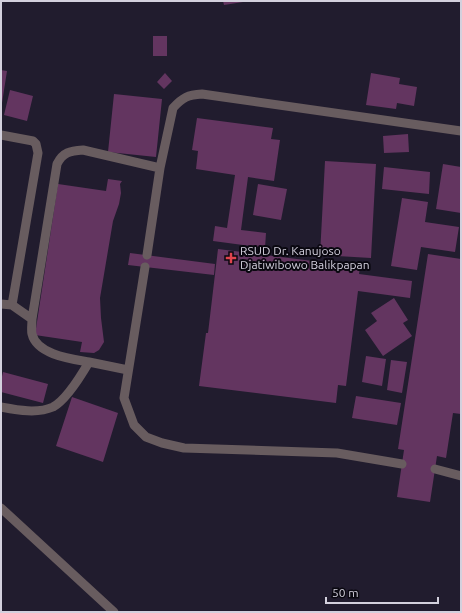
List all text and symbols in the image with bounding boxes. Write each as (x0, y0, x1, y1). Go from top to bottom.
place label: RSUD Dr. Kanujoso Djatiwibowo Balikpapan (240, 244, 370, 271)
marker: RSUD Dr. Kanujoso Djatiwibowo Balikpapan (225, 252, 237, 264)
scale bar (326, 579, 438, 605)
text: 50 m (332, 586, 359, 599)

